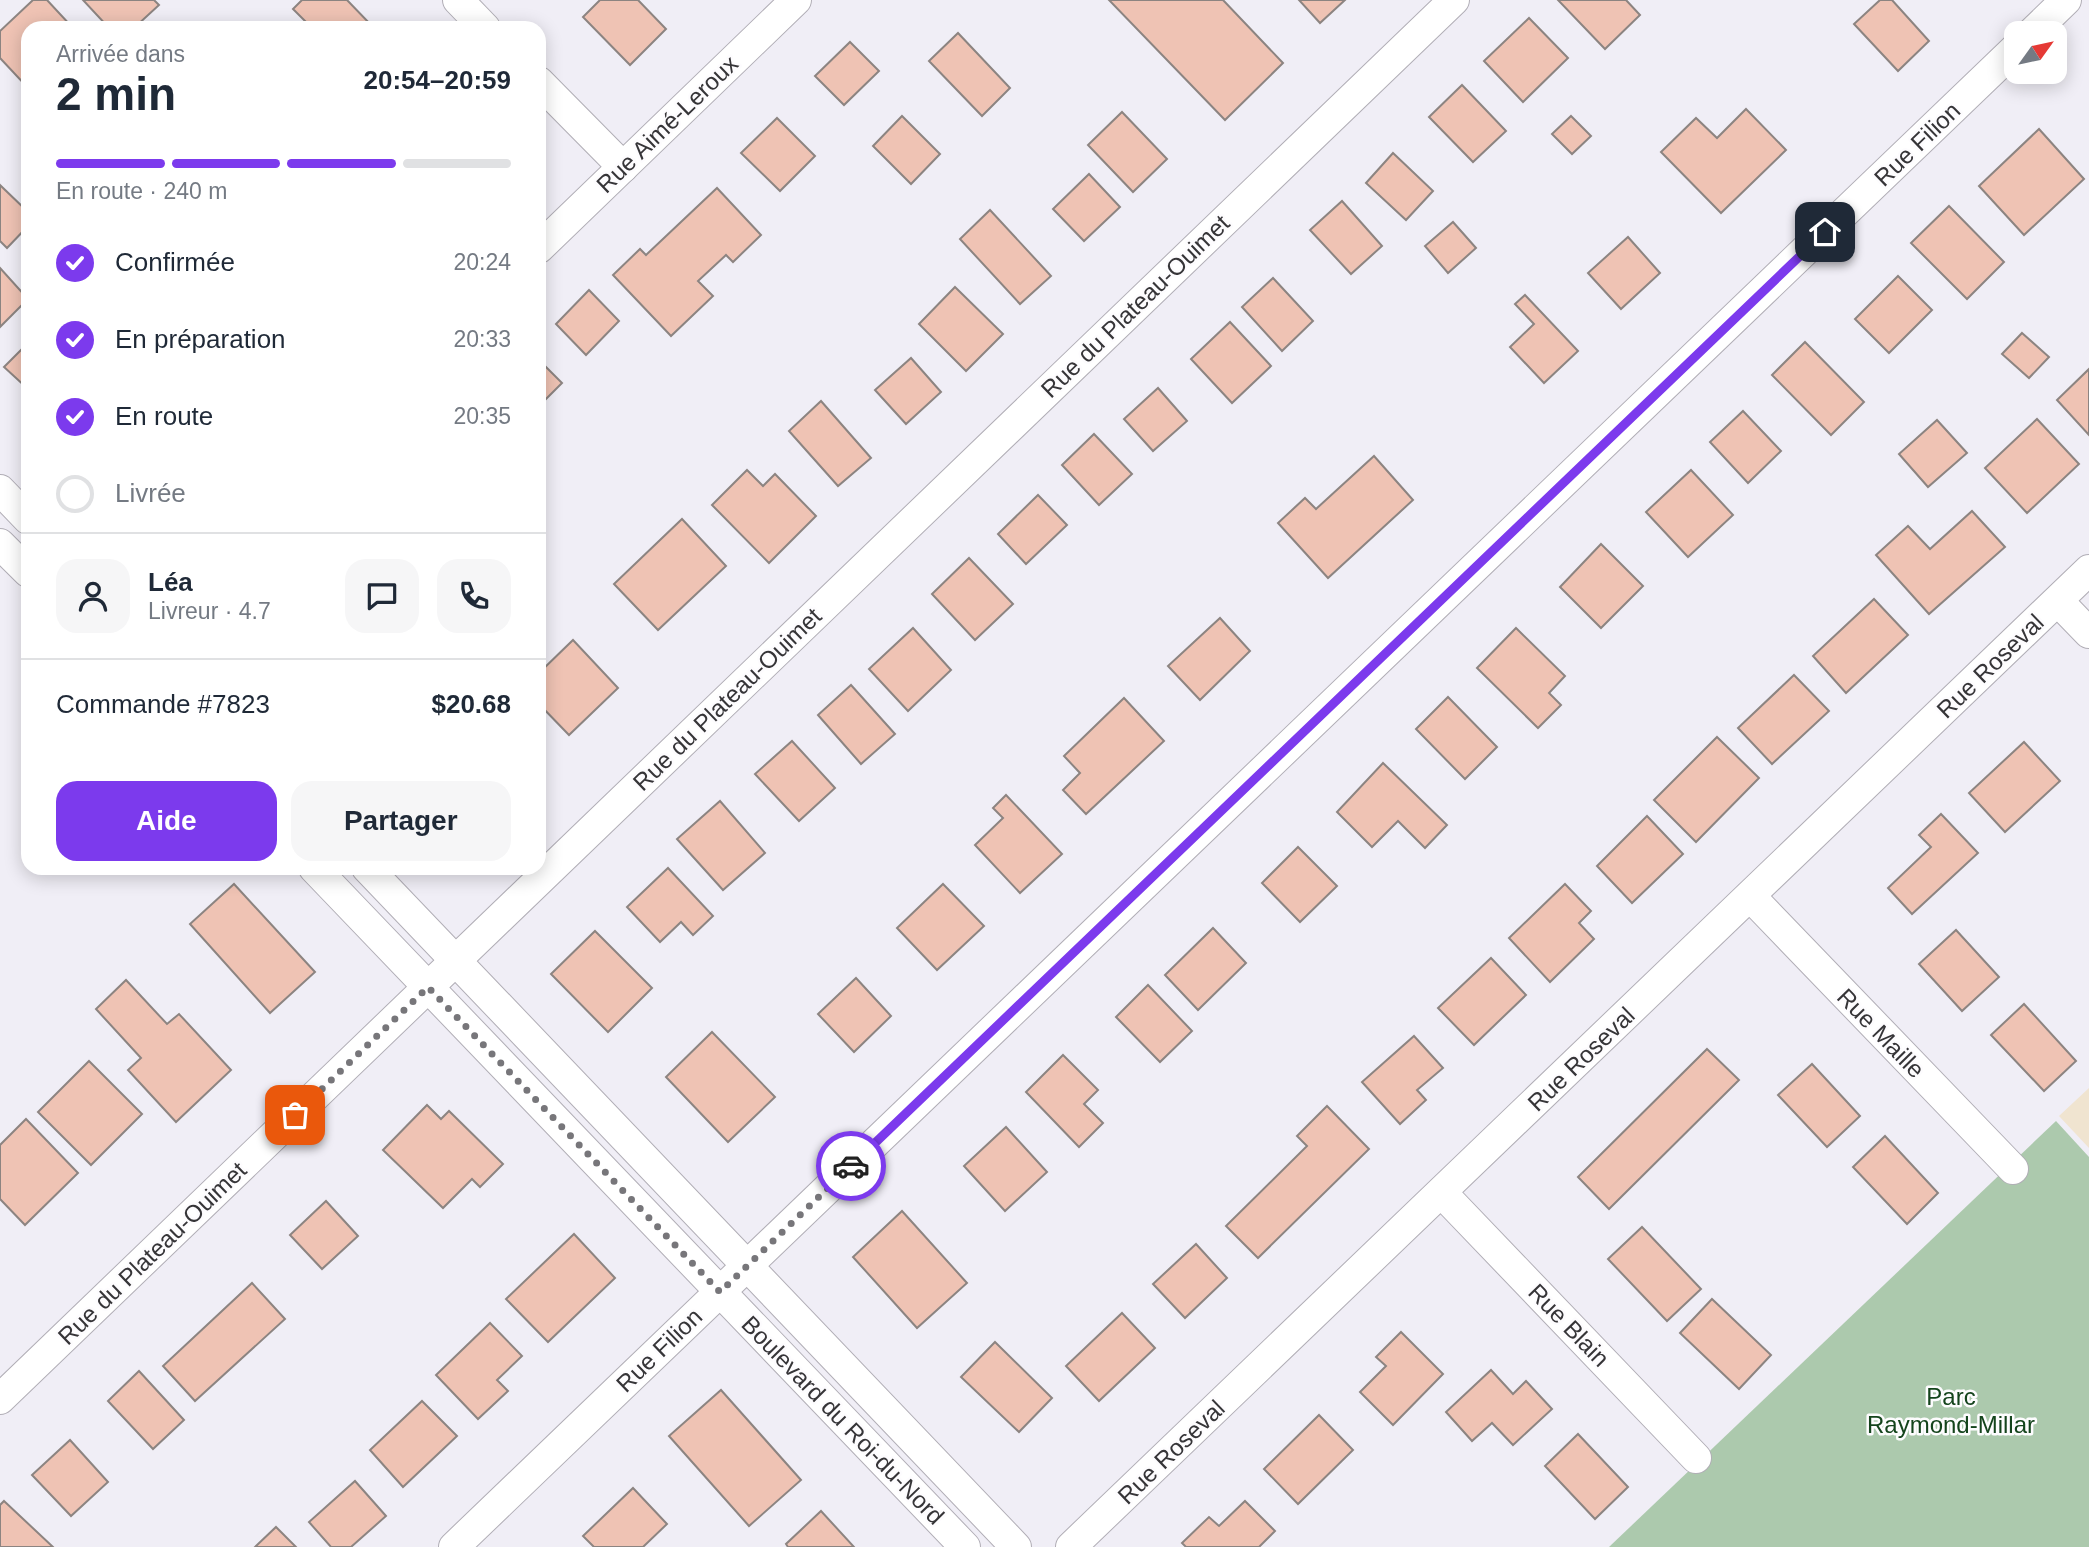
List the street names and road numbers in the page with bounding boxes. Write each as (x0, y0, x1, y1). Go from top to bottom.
street label: Rue Aimé-Leroux (591, 50, 743, 198)
street label: Rue Filion (1869, 97, 1965, 191)
street label: Rue du Plateau-Ouimet (1035, 209, 1235, 403)
street label: Rue du Plateau-Ouimet (627, 602, 827, 796)
street label: Rue Roseval (1931, 609, 2049, 723)
street label: Rue Maille (1832, 983, 1930, 1083)
street label: Rue Roseval (1522, 1002, 1640, 1116)
street label: Rue du Plateau-Ouimet (52, 1156, 252, 1350)
street label: Rue Blain (1523, 1278, 1615, 1372)
street label: Rue Filion (611, 1303, 707, 1397)
street label: Boulevard du Roi-du-Nord (736, 1310, 950, 1530)
street label: Rue Roseval (1112, 1395, 1230, 1509)

